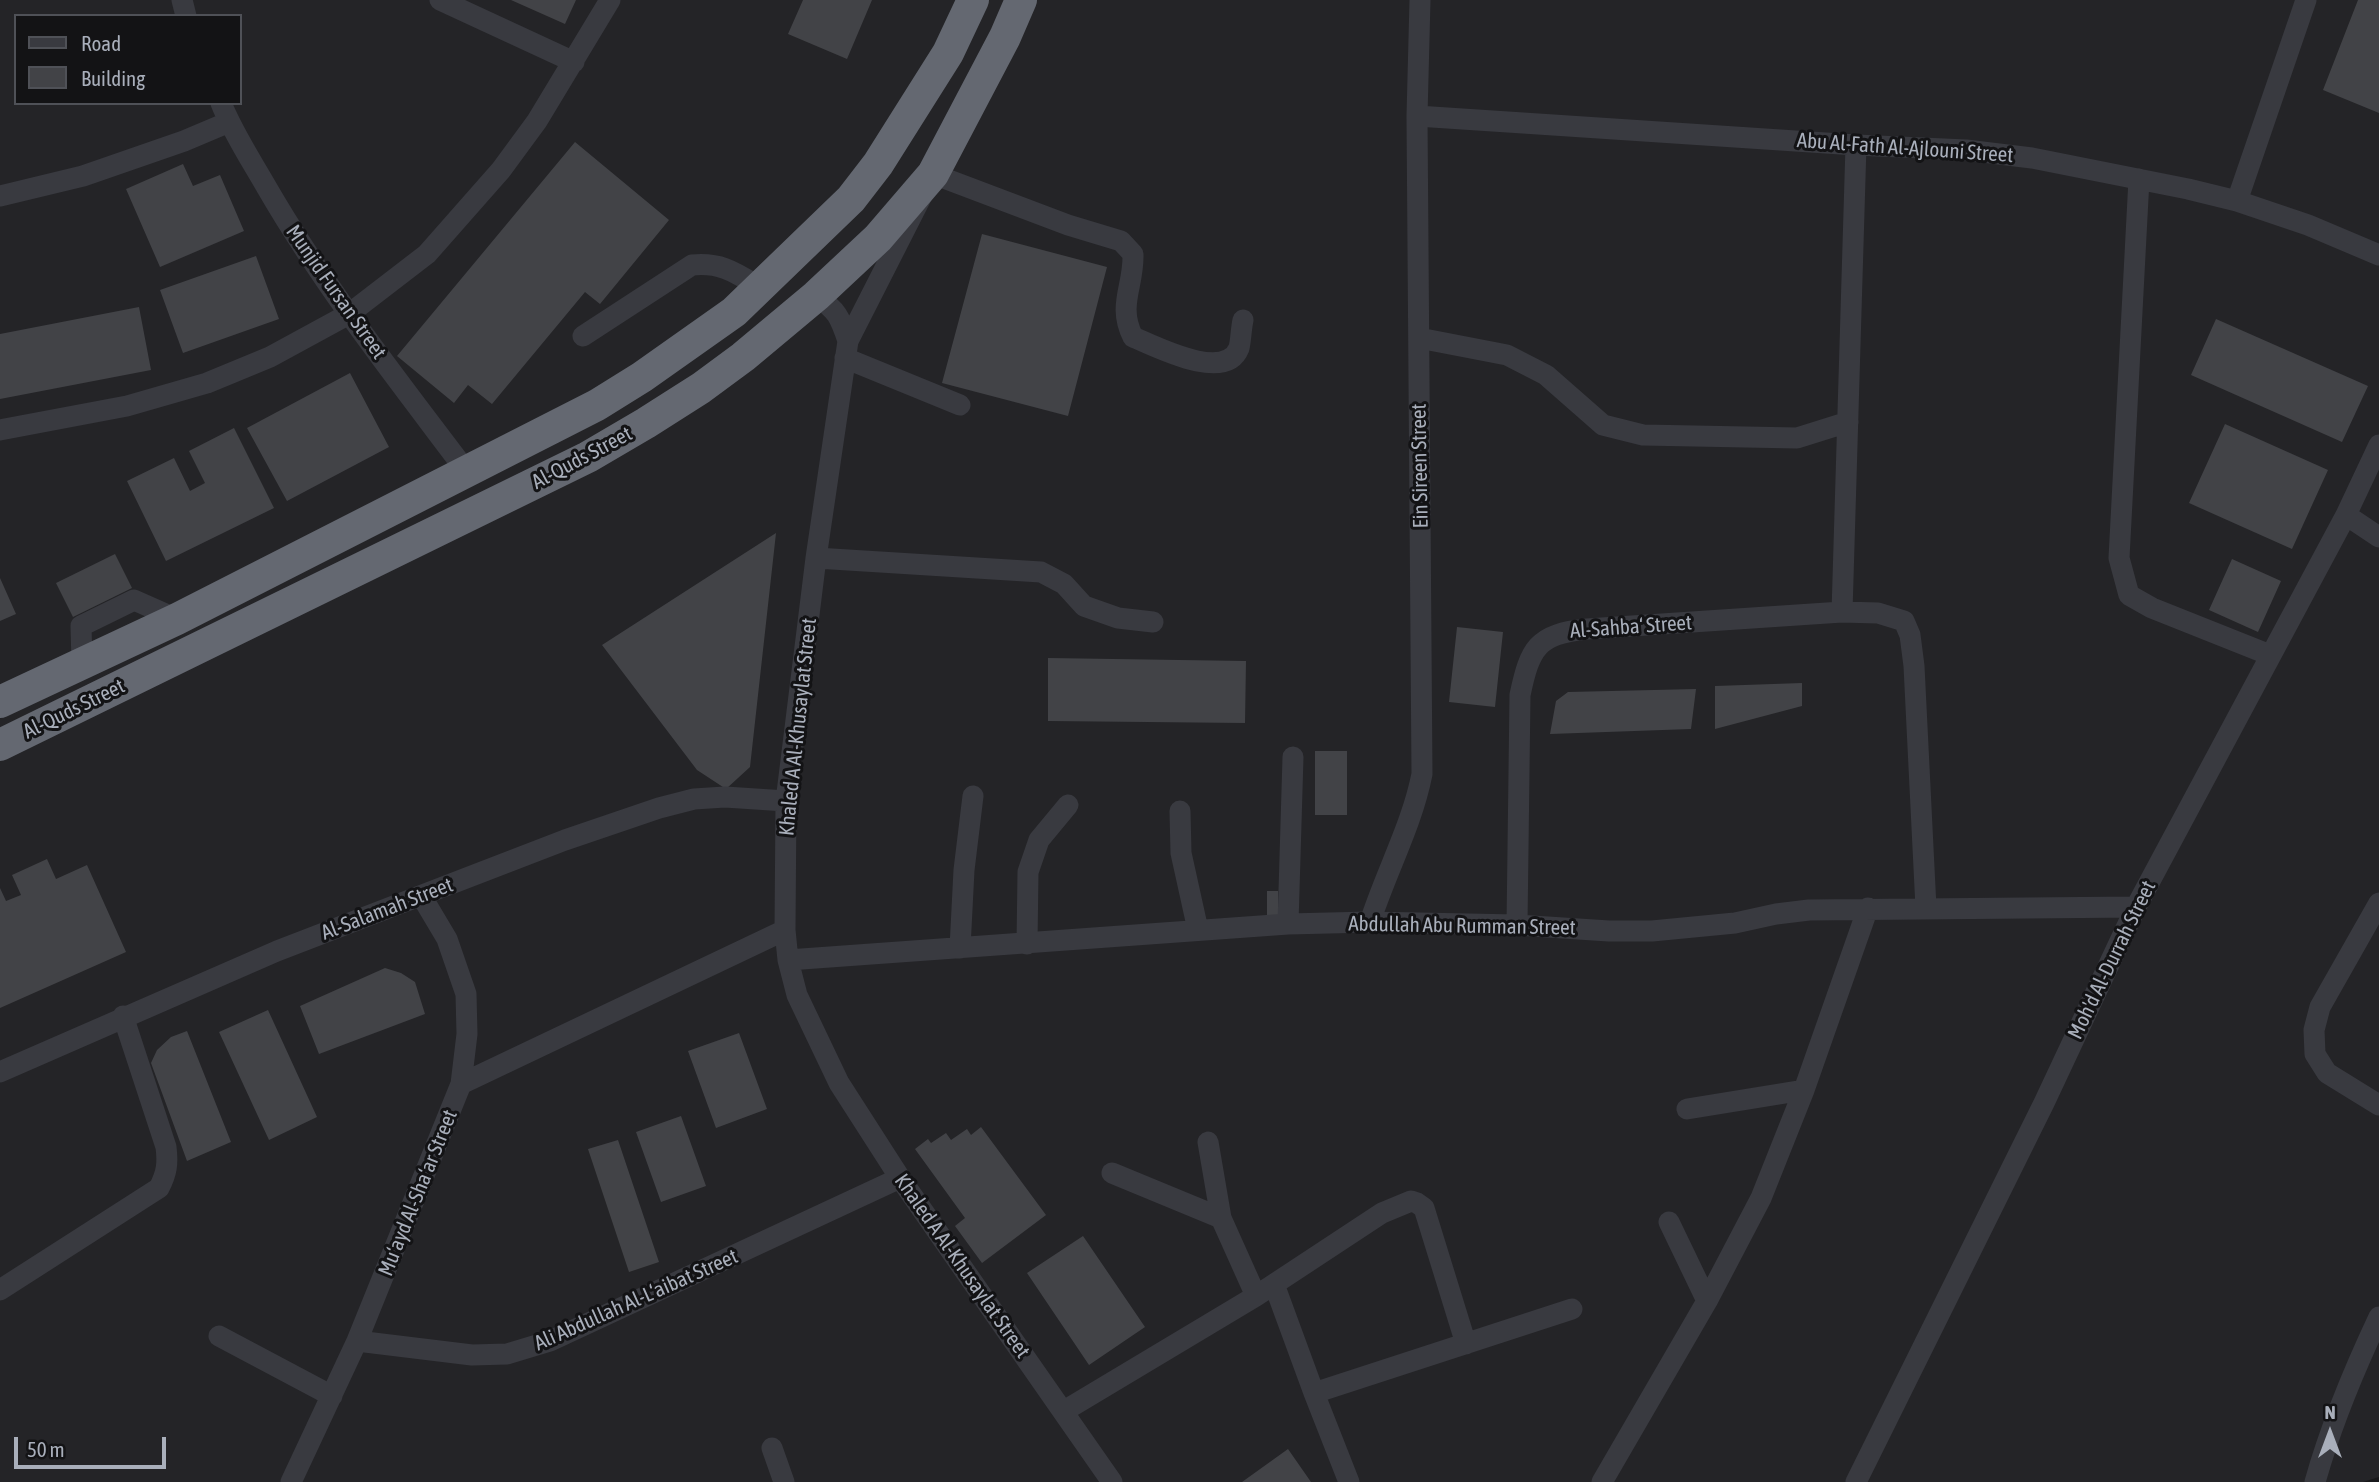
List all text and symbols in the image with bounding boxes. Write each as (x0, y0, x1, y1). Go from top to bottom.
legend (14, 14, 242, 105)
text: Road (81, 31, 121, 55)
text: Building (81, 66, 145, 90)
street label: Abu Al-Fath Al-Ajlouni Street (1796, 128, 2014, 168)
street label: Munjid Fursan Street (280, 220, 392, 364)
street label: Ein Sireen Street (1406, 403, 1434, 529)
street label: Al-Quds Street (528, 421, 636, 495)
street label: Al-Sahba‘ Street (1569, 610, 1693, 644)
street label: Khaled A Al-Khusaylat Street (774, 617, 822, 837)
street label: Al-Quds Street (19, 674, 129, 744)
street label: Al-Salamah Street (318, 872, 456, 946)
street label: Moh'd Al-Durrah Street (2063, 877, 2161, 1043)
street label: Abdullah Abu Rumman Street (1348, 911, 1576, 941)
street label: Mu‘ayd Al-Sha‘ar Street (373, 1106, 463, 1280)
street label: Khaled A Al-Khusaylat Street (889, 1169, 1035, 1363)
street label: Ali Abdullah Al-L‘aibat Street (530, 1244, 742, 1356)
north arrow (2295, 1398, 2365, 1468)
text: N (2324, 1401, 2336, 1423)
scale bar (18, 1422, 170, 1466)
text: 50 m (27, 1437, 65, 1461)

